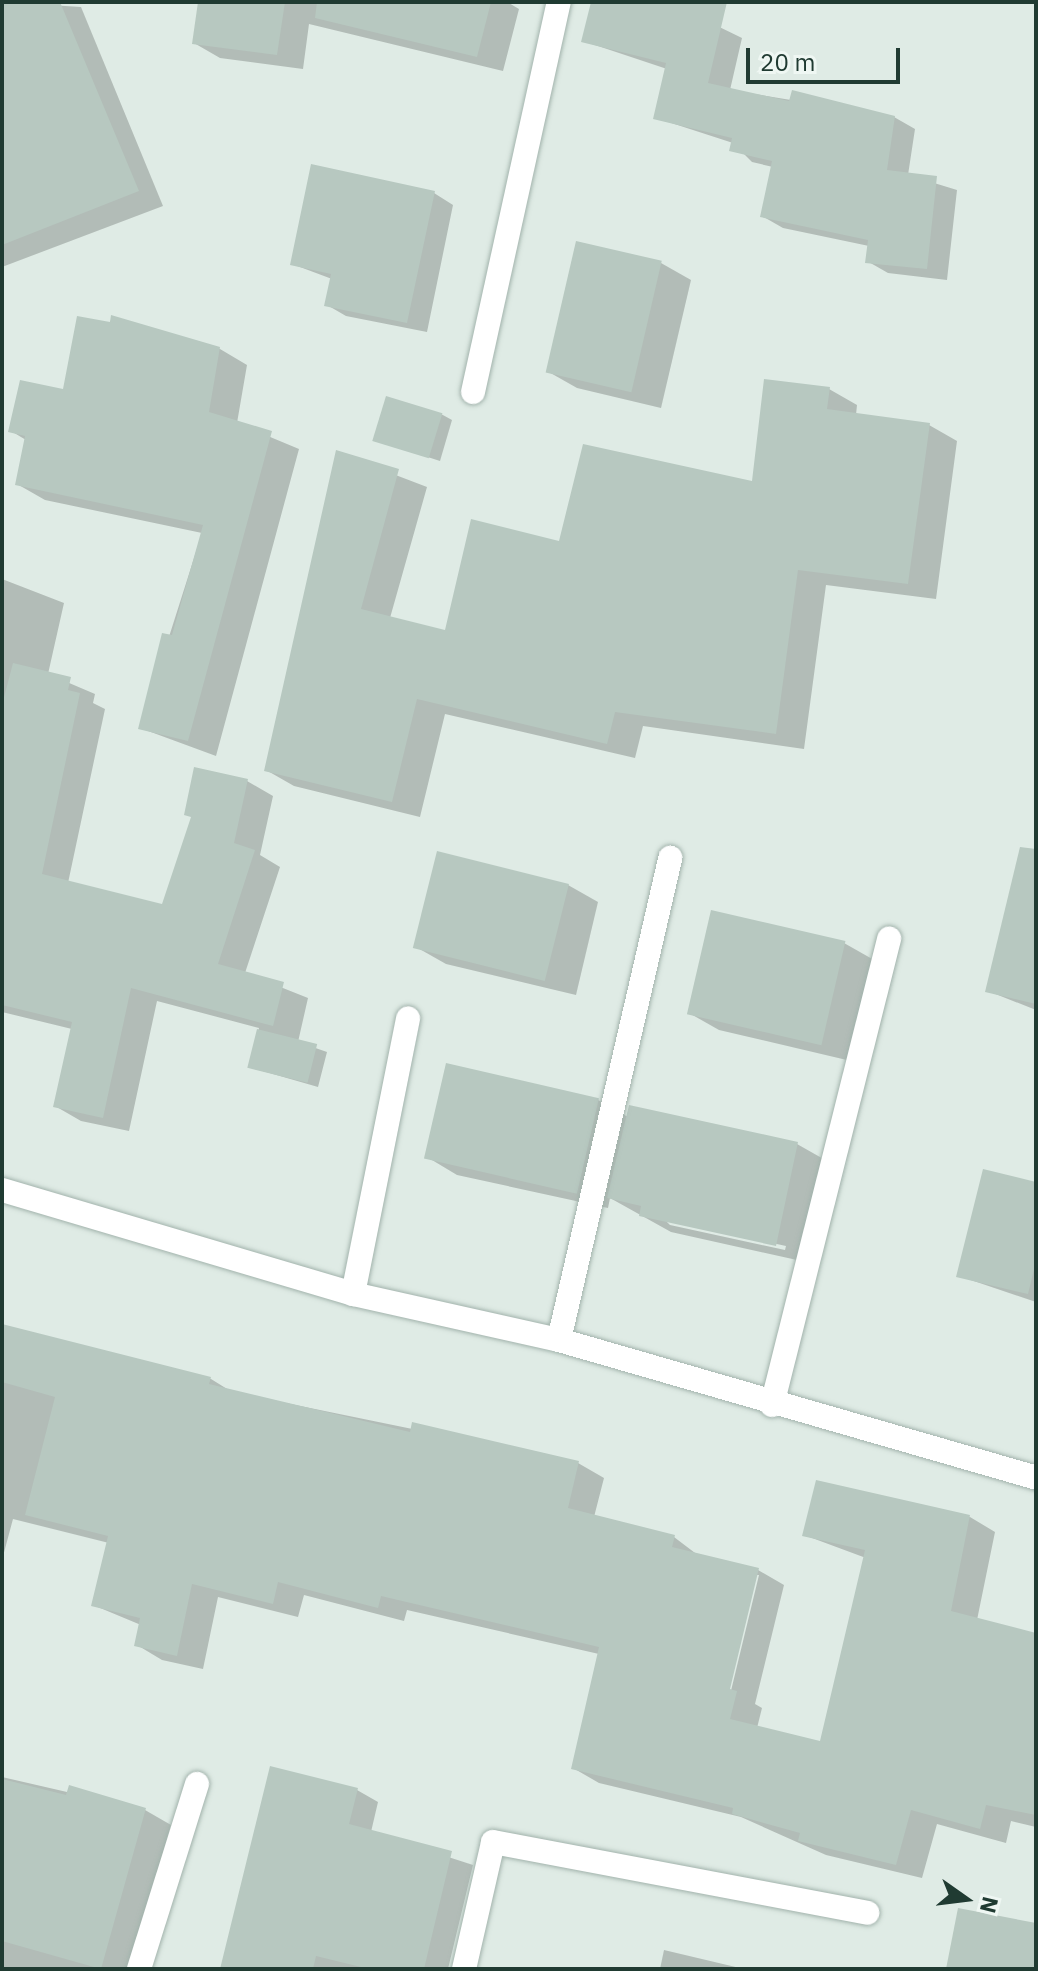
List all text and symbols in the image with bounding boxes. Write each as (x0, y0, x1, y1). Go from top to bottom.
scale bar (750, 32, 904, 82)
text: 20 m (760, 46, 815, 78)
north arrow (926, 1859, 1006, 1939)
text: N (974, 1894, 1006, 1916)

